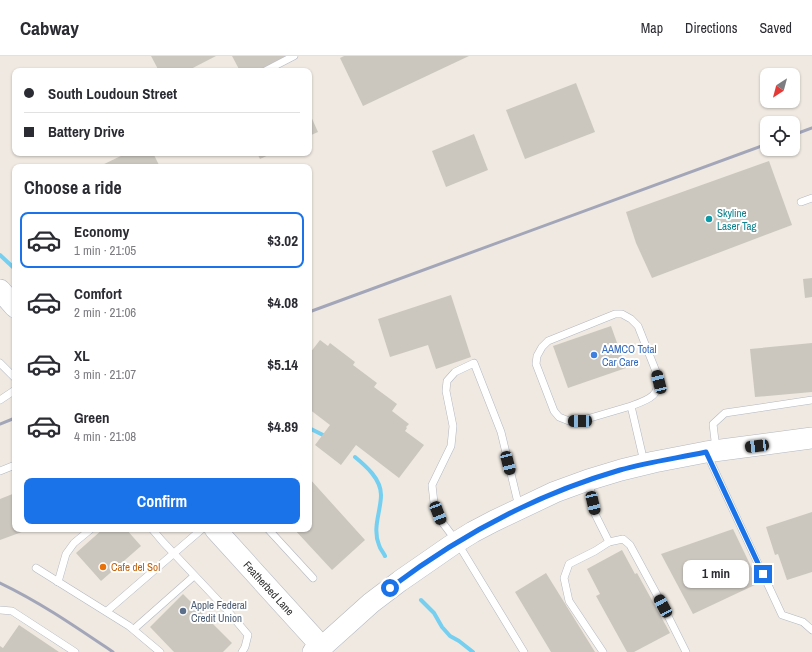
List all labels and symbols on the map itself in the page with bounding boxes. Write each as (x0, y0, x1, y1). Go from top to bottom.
north arrow (760, 68, 800, 108)
place label: Skyline Laser Tag (717, 206, 757, 233)
marker: Skyline Laser Tag (704, 214, 714, 224)
place label: AAMCO Total Car Care (601, 342, 656, 369)
marker: AAMCO Total Car Care (589, 350, 599, 360)
car (650, 369, 668, 395)
car (568, 415, 592, 427)
car (744, 439, 770, 453)
car (499, 450, 517, 476)
car (584, 490, 602, 516)
car (428, 500, 448, 526)
street label: Featherbed Lane (241, 558, 297, 618)
place label: Cafe del Sol (111, 560, 160, 574)
callout: 1 min (683, 560, 749, 588)
marker: Cafe del Sol (98, 562, 108, 572)
route end (754, 565, 772, 583)
route start (381, 579, 399, 597)
car (652, 593, 674, 619)
place label: Apple Federal Credit Union (190, 598, 247, 625)
marker: Apple Federal Credit Union (178, 606, 188, 616)

